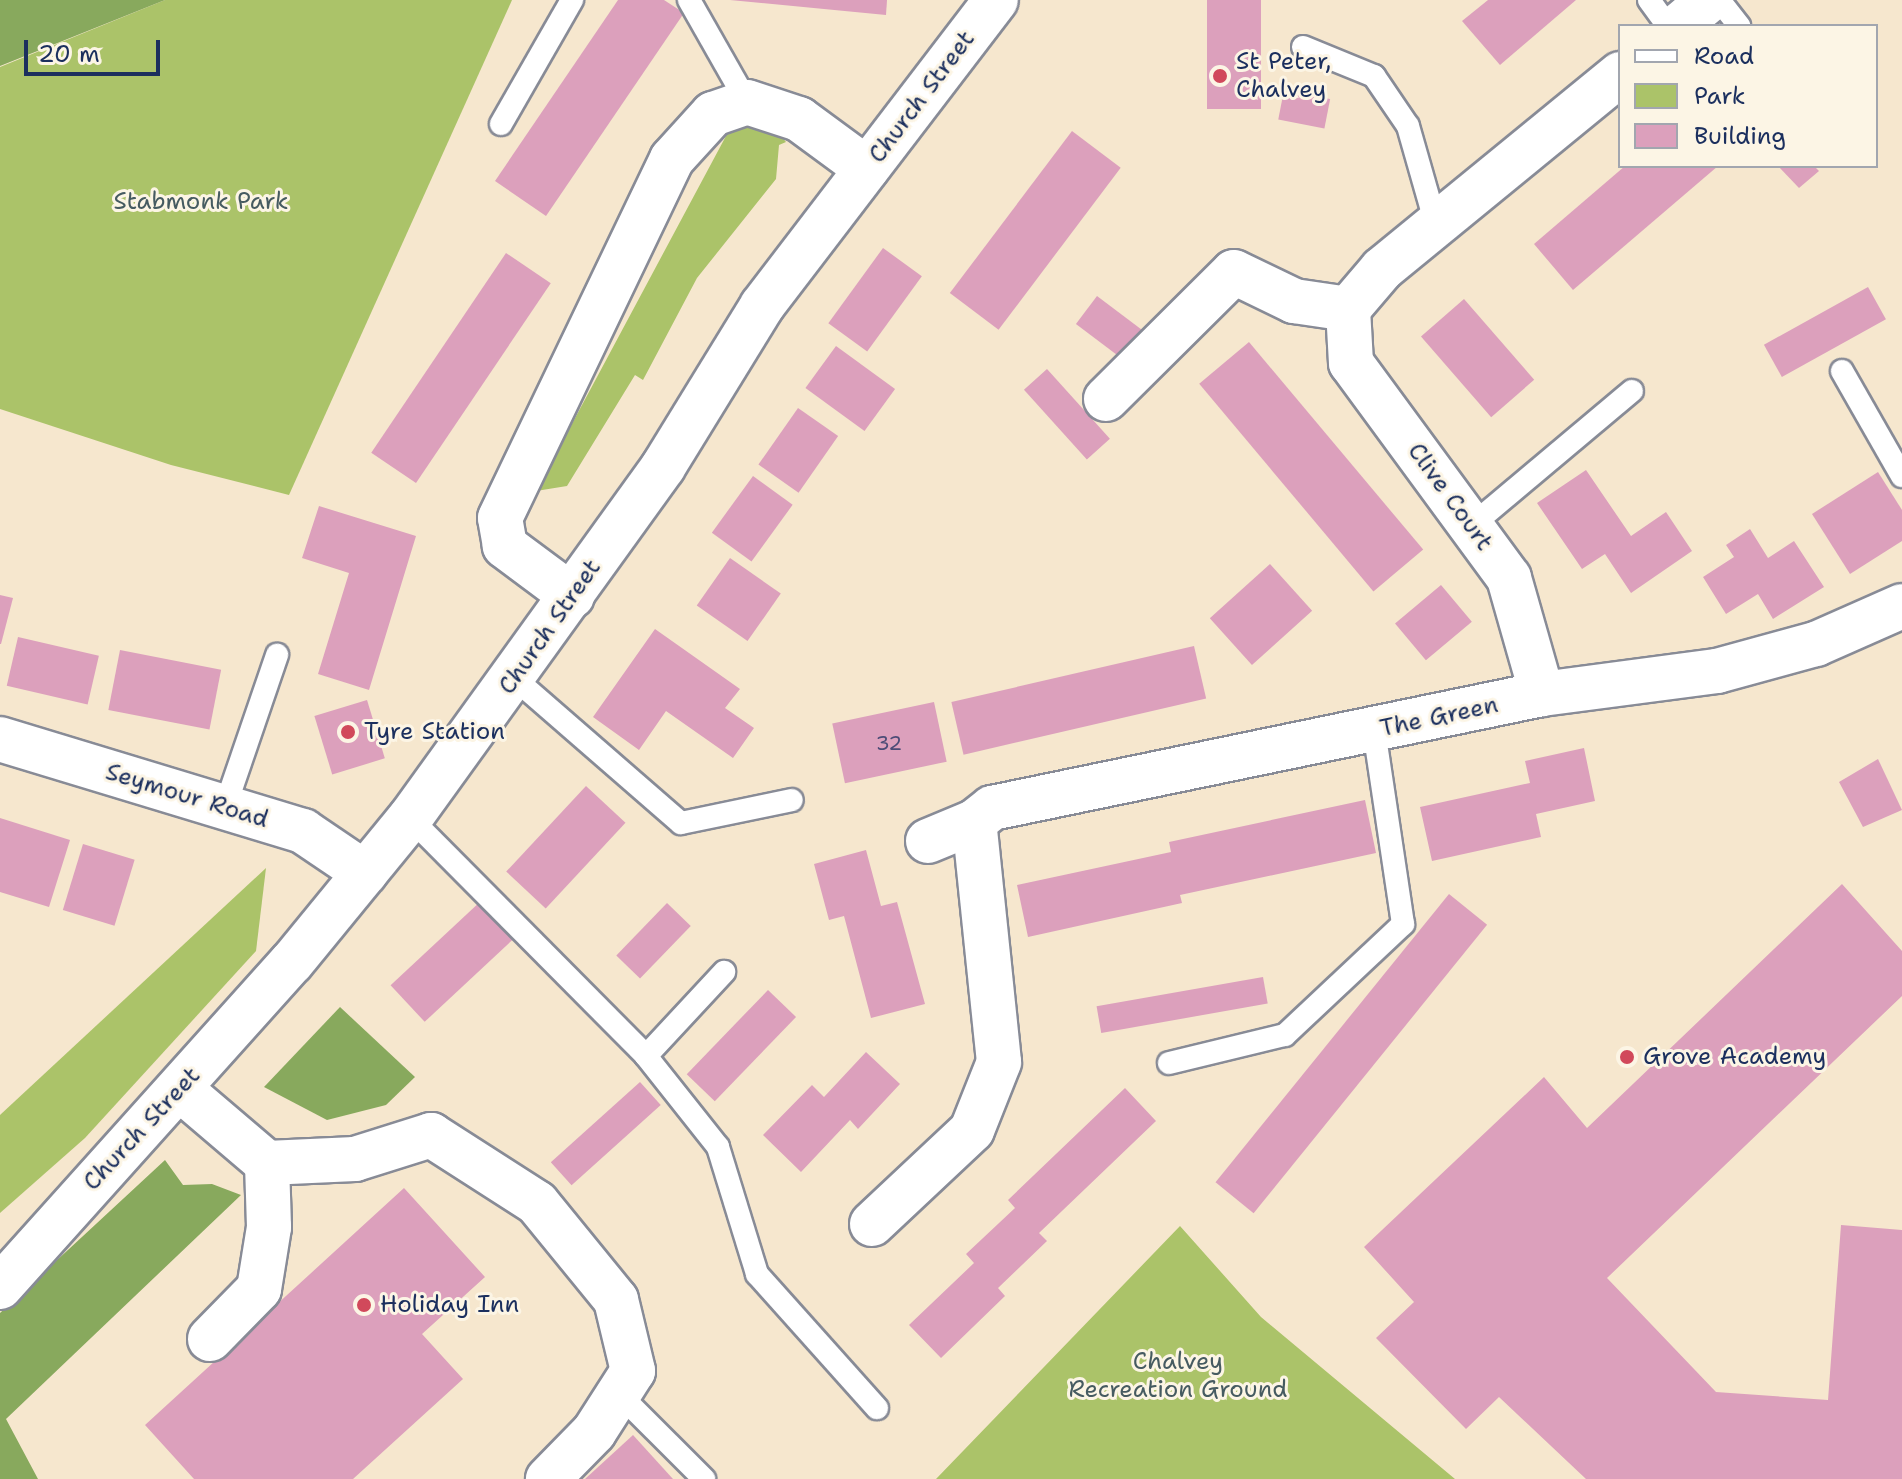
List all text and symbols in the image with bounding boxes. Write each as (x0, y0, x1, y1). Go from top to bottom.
scale bar (28, 24, 164, 74)
legend (1618, 24, 1878, 168)
street label: Church Street (863, 25, 981, 169)
text: 20 m (38, 38, 100, 70)
text: Road (1694, 40, 1754, 72)
place label: St Peter, Chalvey (1236, 48, 1331, 104)
marker: St Peter, Chalvey (1211, 67, 1229, 85)
text: Park (1694, 80, 1746, 112)
text: Building (1694, 120, 1786, 152)
park label: Stabmonk Park (113, 188, 289, 216)
street label: Clive Court (1401, 438, 1499, 556)
street label: Church Street (493, 554, 607, 700)
street label: The Green (1377, 690, 1501, 744)
place label: Tyre Station (364, 718, 505, 746)
marker: Tyre Station (339, 723, 357, 741)
house number: 32 (876, 731, 902, 755)
street label: Seymour Road (102, 758, 272, 834)
place label: Grove Academy (1643, 1043, 1826, 1071)
marker: Grove Academy (1618, 1048, 1636, 1066)
street label: Church Street (78, 1061, 206, 1197)
place label: Holiday Inn (380, 1291, 519, 1319)
marker: Holiday Inn (355, 1296, 373, 1314)
park label: Chalvey Recreation Ground (1068, 1348, 1288, 1404)

